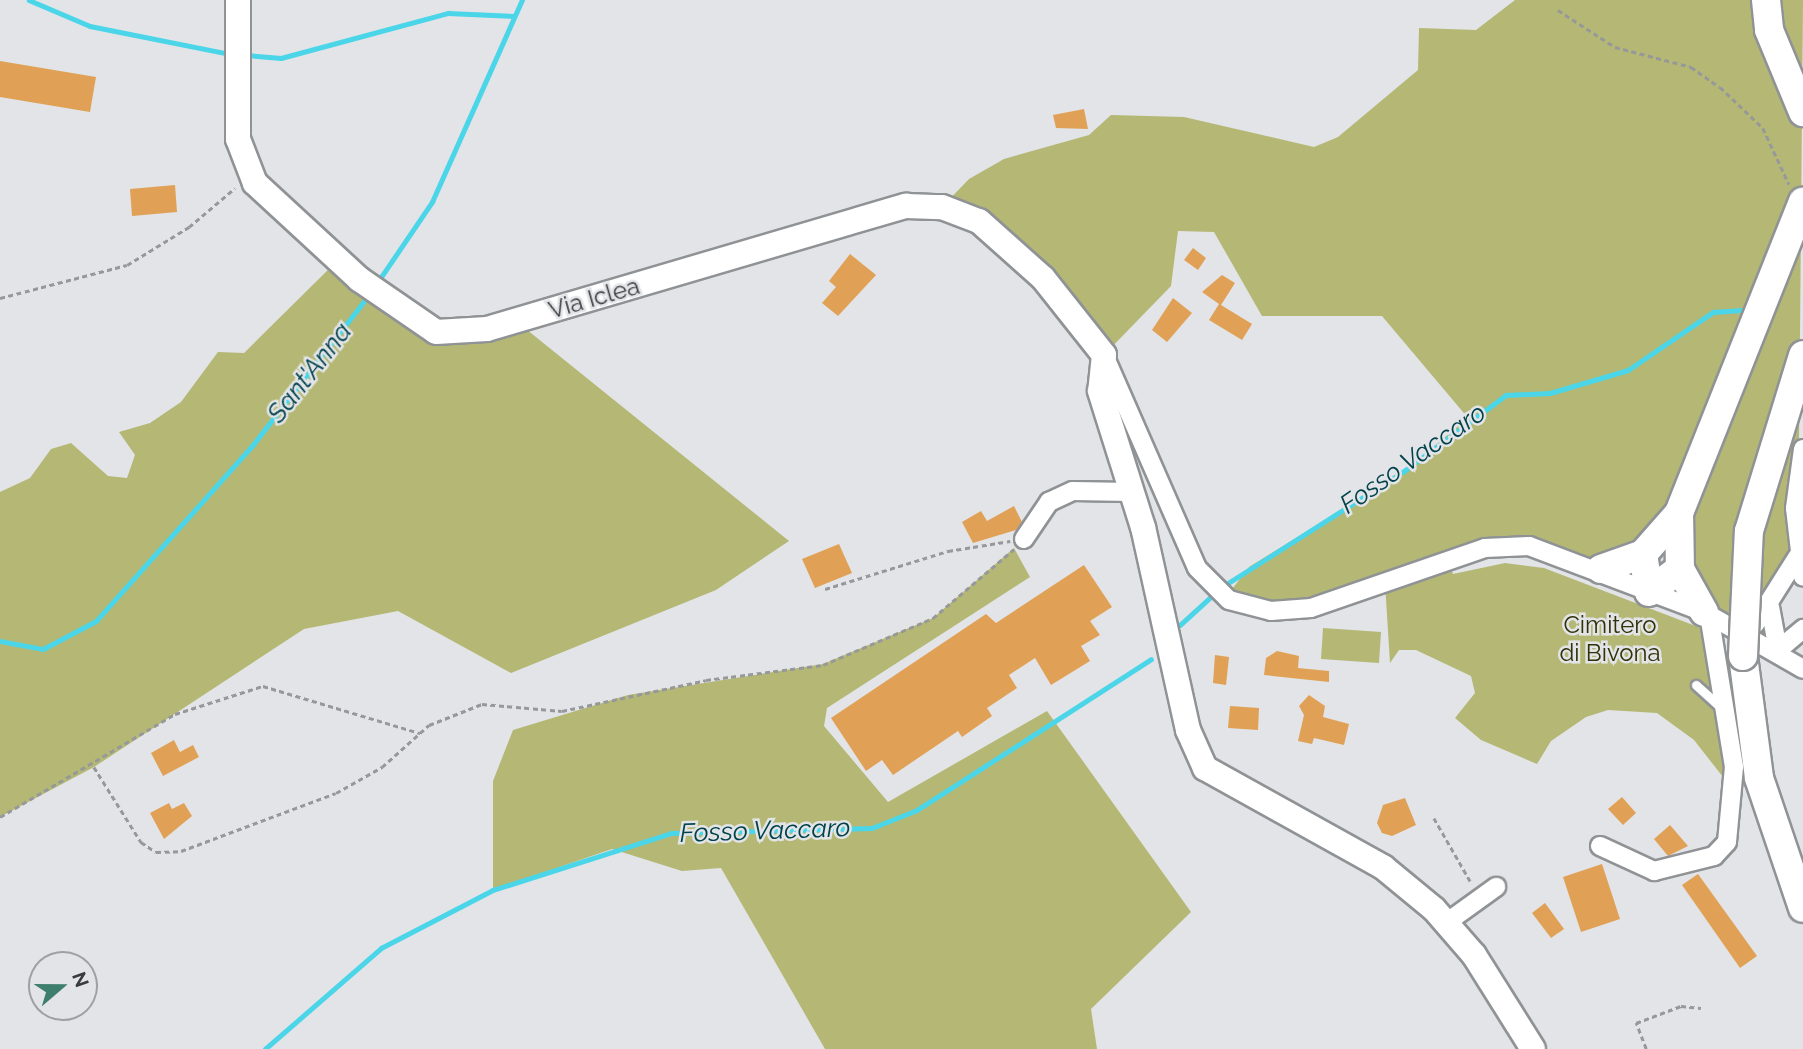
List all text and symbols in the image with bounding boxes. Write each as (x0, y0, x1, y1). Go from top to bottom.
street label: Via Iclea (545, 271, 643, 325)
water label: Sant'Anna (261, 317, 359, 429)
water label: Fosso Vaccaro (1334, 397, 1492, 521)
park label: Cimitero di Bivona (1559, 611, 1661, 667)
water label: Fosso Vaccaro (679, 812, 851, 850)
north arrow (28, 951, 98, 1021)
text: N (68, 969, 94, 990)

